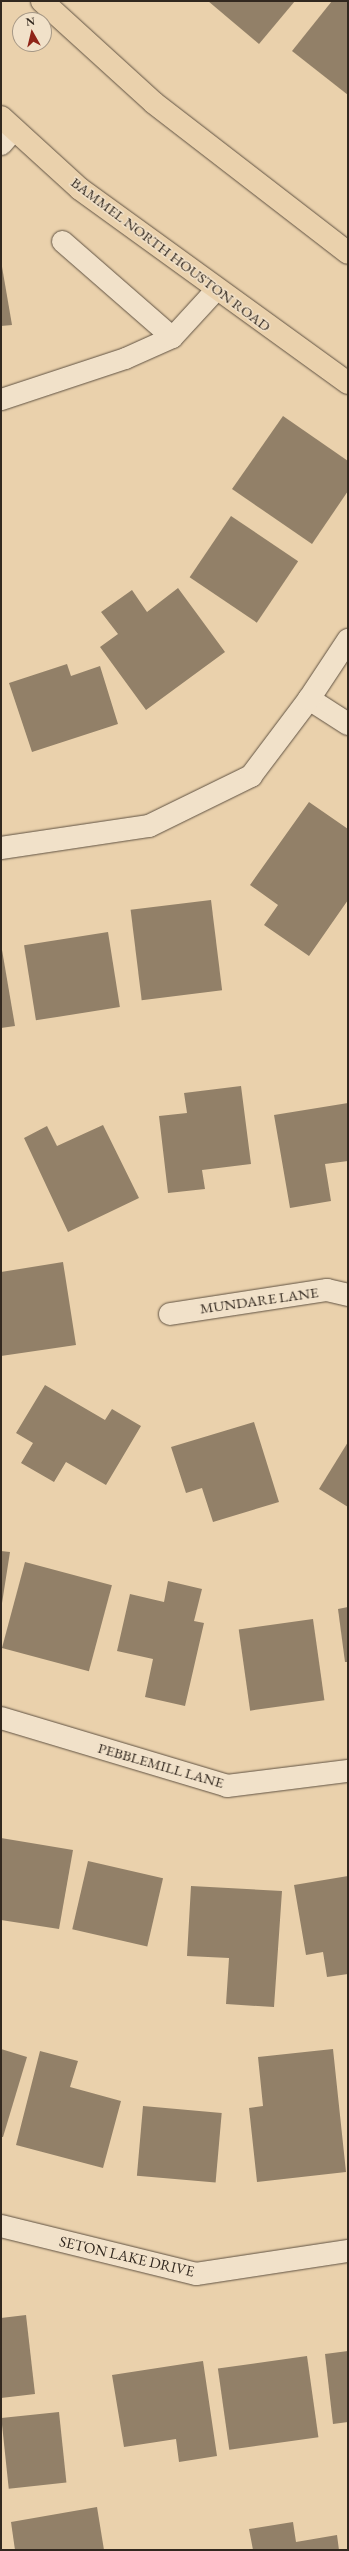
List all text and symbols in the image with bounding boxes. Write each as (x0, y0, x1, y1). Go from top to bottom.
north arrow (12, 12, 52, 52)
text: N (25, 14, 36, 29)
street label: BAMMEL NORTH HOUSTON ROAD (68, 173, 274, 335)
street label: MUNDARE LANE (199, 1283, 319, 1317)
street label: PEBBLEMILL LANE (96, 1738, 226, 1792)
street label: SETON LAKE DRIVE (58, 2232, 196, 2280)

